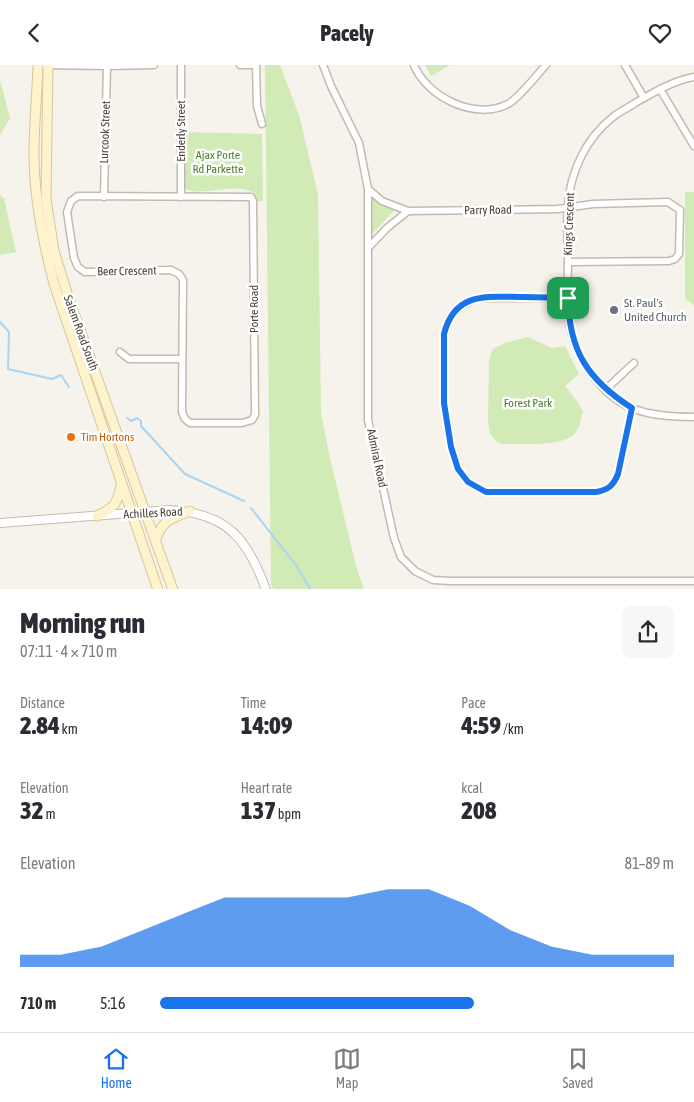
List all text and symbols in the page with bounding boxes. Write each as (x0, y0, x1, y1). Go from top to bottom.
icon: back (20, 19, 48, 47)
icon: heart (646, 19, 674, 47)
text: Pacely (320, 20, 374, 46)
street label: Lurcook Street (97, 100, 113, 164)
street label: Enderly Street (174, 100, 188, 162)
park label: Ajax Porte Rd Parkette (193, 148, 243, 176)
street label: Kings Crescent (561, 192, 577, 256)
street label: Parry Road (464, 203, 512, 217)
street label: Beer Crescent (97, 263, 157, 279)
pin (547, 277, 589, 319)
icon: arrive (554, 284, 582, 312)
street label: Porte Road (247, 285, 261, 333)
street label: Salem Road South (61, 293, 101, 373)
place label: St. Paul's United Church (624, 296, 687, 324)
marker: St. Paul's United Church (608, 304, 620, 316)
park label: Forest Park (504, 396, 553, 410)
street label: Admiral Road (364, 427, 390, 489)
place label: Tim Hortons (81, 430, 134, 444)
marker: Tim Hortons (65, 431, 77, 443)
street label: Achilles Road (123, 504, 183, 522)
button: share (622, 606, 674, 658)
text: Morning run (20, 607, 145, 639)
text: 07:11 · 4 × 710 m (20, 642, 117, 660)
text: Distance (20, 695, 65, 711)
text: Time (241, 695, 266, 711)
text: Pace (461, 695, 486, 711)
text: 2.84 (20, 711, 60, 739)
text: 14:09 (241, 711, 293, 739)
text: 4:59 (461, 711, 501, 739)
text: km (60, 721, 78, 737)
text: /km (501, 721, 524, 737)
text: Elevation (20, 780, 69, 796)
text: Heart rate (241, 780, 292, 796)
text: kcal (461, 780, 483, 796)
text: 32 (20, 796, 44, 824)
text: 137 (241, 796, 276, 824)
text: 208 (461, 796, 497, 824)
text: m (44, 806, 56, 822)
text: bpm (276, 806, 301, 822)
text: Elevation (20, 854, 75, 872)
text: 81–89 m (625, 854, 674, 872)
text: 710 m (20, 994, 56, 1012)
text: 5:16 (100, 994, 125, 1012)
tab: Home (101, 1045, 132, 1091)
tab: Map (333, 1045, 361, 1091)
tab: Saved (562, 1045, 593, 1091)

